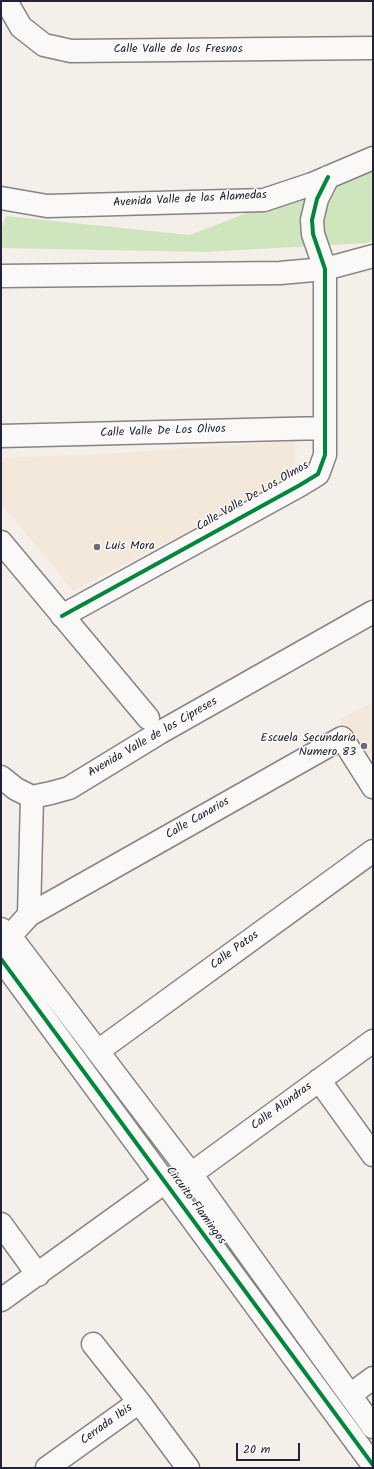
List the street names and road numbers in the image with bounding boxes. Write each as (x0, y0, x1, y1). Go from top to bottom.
street label: Calle Valle de los Fresnos (113, 43, 243, 57)
street label: Avenida Valle de las Alamedas (113, 189, 267, 211)
street label: Calle Valle De Los Olivos (100, 423, 226, 441)
street label: Calle Valle De Los Olmos (194, 459, 312, 535)
street label: Avenida Valle de los Cipreses (86, 695, 220, 781)
street label: Calle Canarios (164, 795, 232, 843)
street label: Calle Patos (208, 929, 262, 973)
street label: Calle Alondras (249, 1080, 315, 1134)
street label: Circuito Flamingos (162, 1164, 228, 1248)
street label: Cerrada Ibis (78, 1401, 136, 1449)

